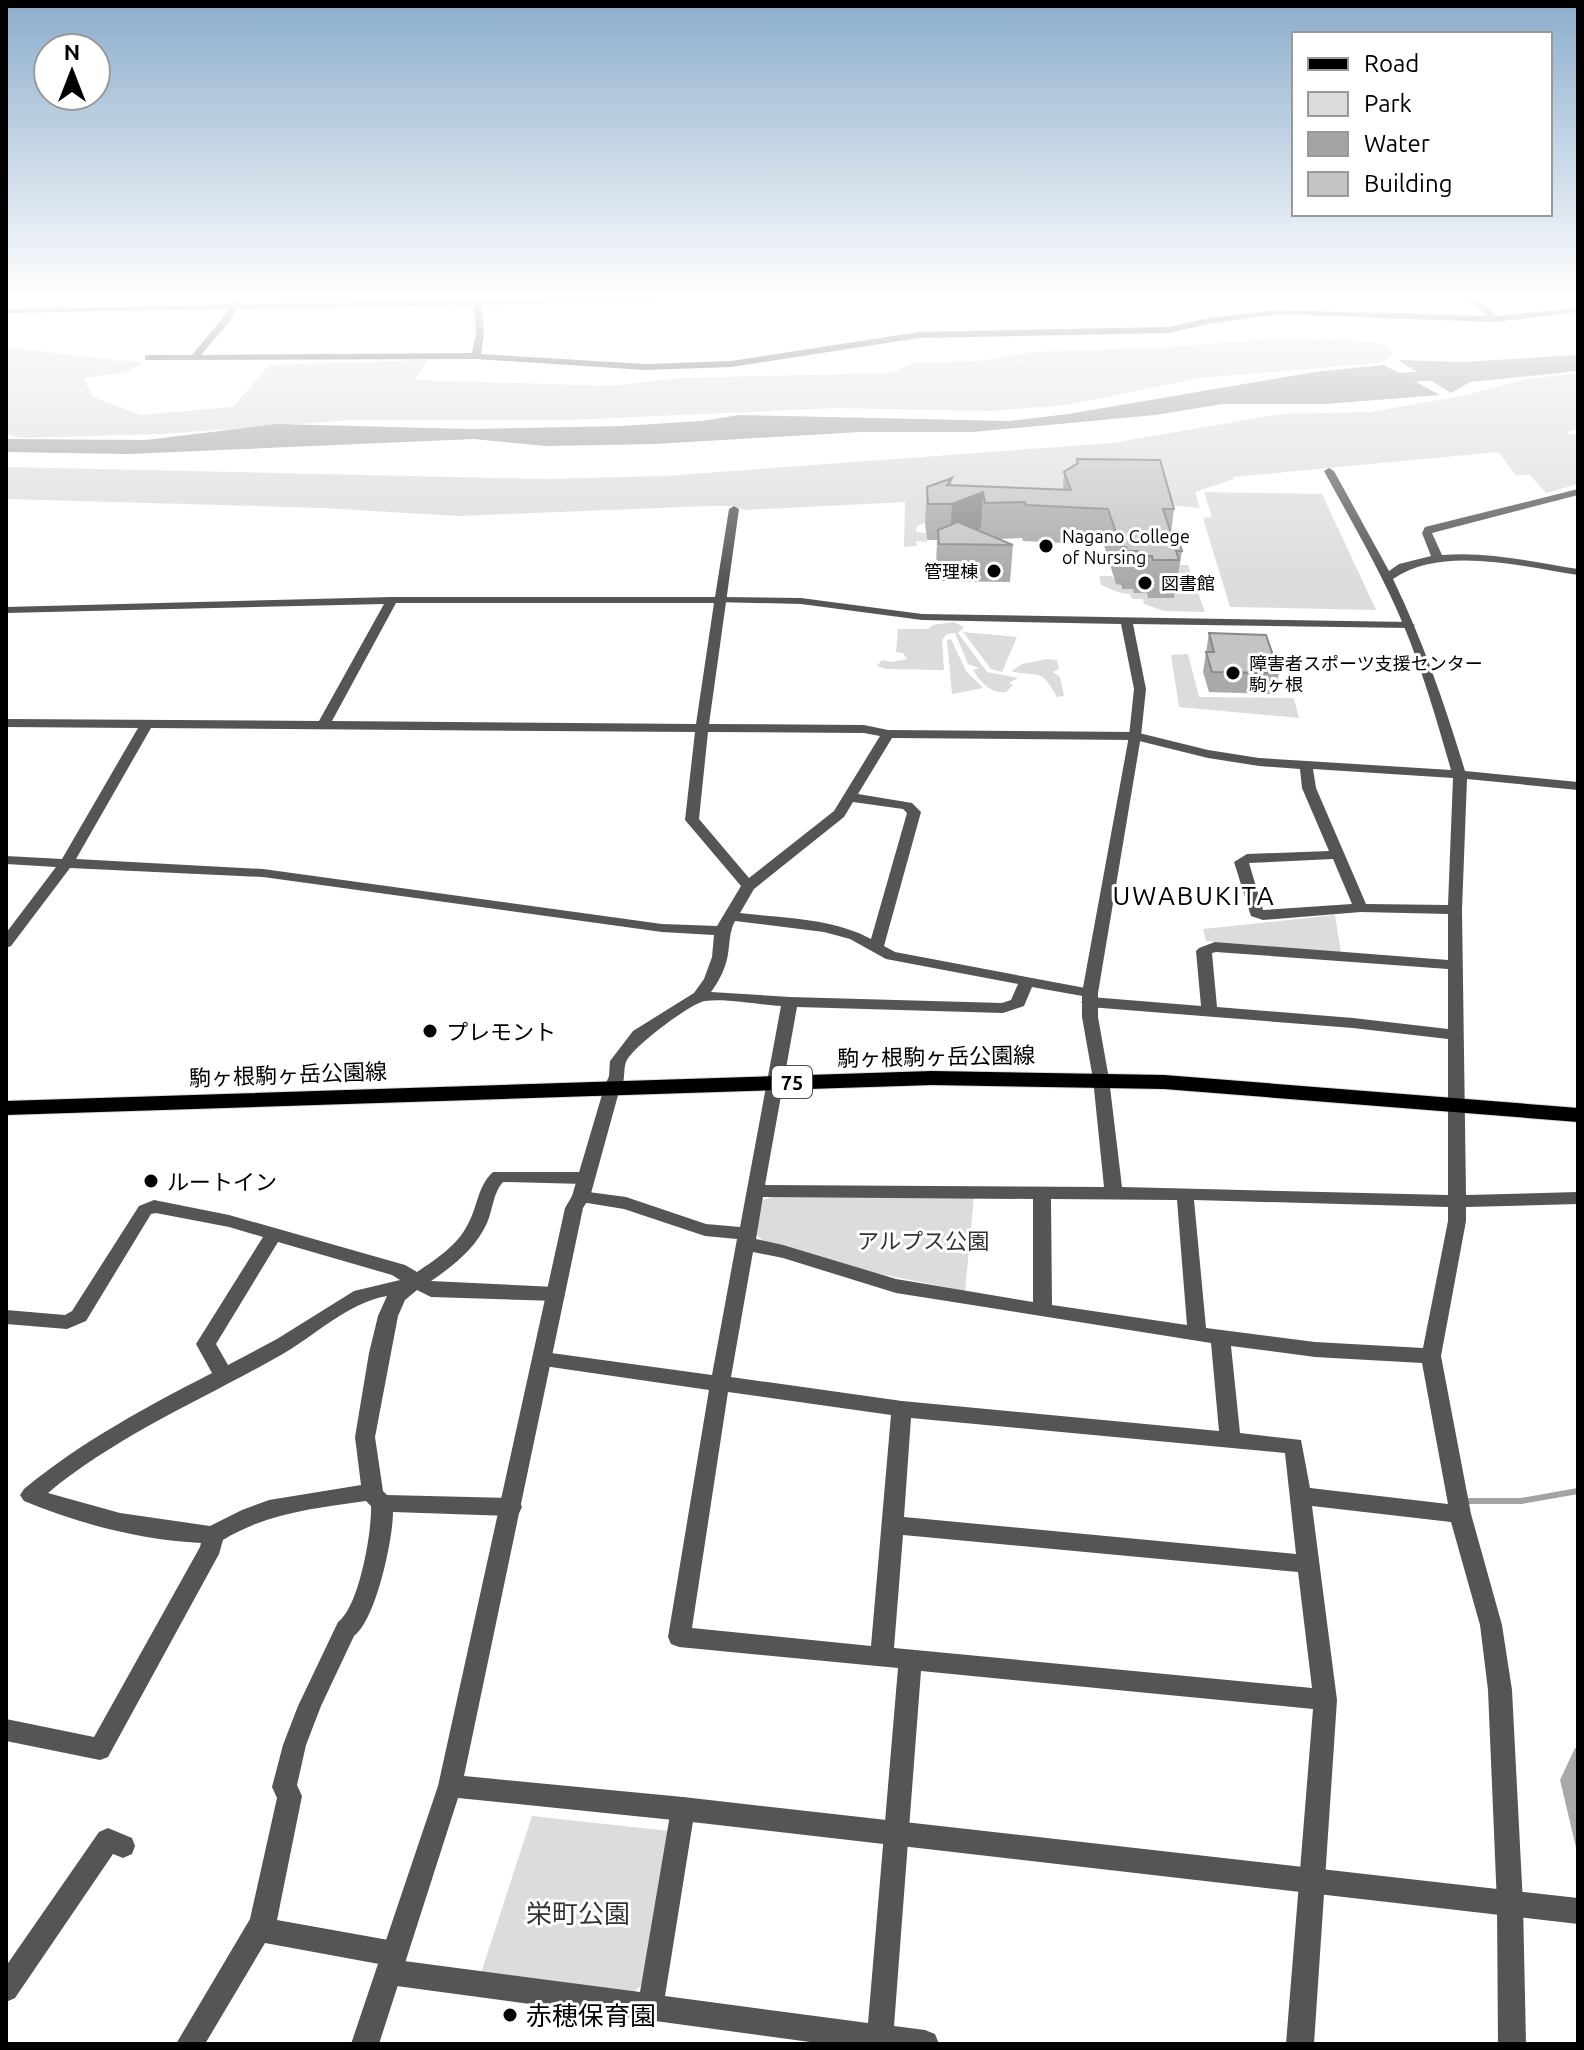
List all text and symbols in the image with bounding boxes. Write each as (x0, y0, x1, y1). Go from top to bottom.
north arrow (32, 32, 112, 112)
legend (1292, 32, 1552, 216)
text: N (64, 39, 80, 64)
text: Road (1364, 50, 1419, 77)
text: Park (1364, 90, 1412, 117)
text: Water (1364, 130, 1430, 157)
text: Building (1364, 170, 1452, 197)
place label: Nagano College of Nursing (1062, 526, 1190, 567)
marker: Nagano College of Nursing (1037, 537, 1055, 555)
place label: 管理棟 (924, 561, 978, 581)
marker: 管理棟 (985, 562, 1003, 580)
place label: 図書館 (1161, 573, 1215, 593)
marker: 図書館 (1136, 574, 1154, 592)
place label: 障害者スポーツ支援センター 駒ヶ根 (1249, 653, 1483, 694)
marker: 障害者スポーツ支援センター 駒ヶ根 (1224, 664, 1242, 682)
district label: UWABUKITA (1112, 881, 1276, 910)
place label: プレモント (446, 1019, 556, 1044)
marker: プレモント (421, 1022, 439, 1040)
street label: 駒ヶ根駒ヶ岳公園線 (837, 1042, 1035, 1070)
street label: 駒ヶ根駒ヶ岳公園線 (189, 1058, 387, 1090)
road number: 75 (772, 1066, 812, 1098)
place label: ルートイン (167, 1169, 277, 1194)
marker: ルートイン (142, 1172, 160, 1190)
park label: アルプス公園 (857, 1228, 989, 1253)
park label: 栄町公園 (526, 1899, 630, 1928)
place label: 赤穂保育園 (526, 2001, 656, 2030)
marker: 赤穂保育園 (501, 2006, 519, 2024)

